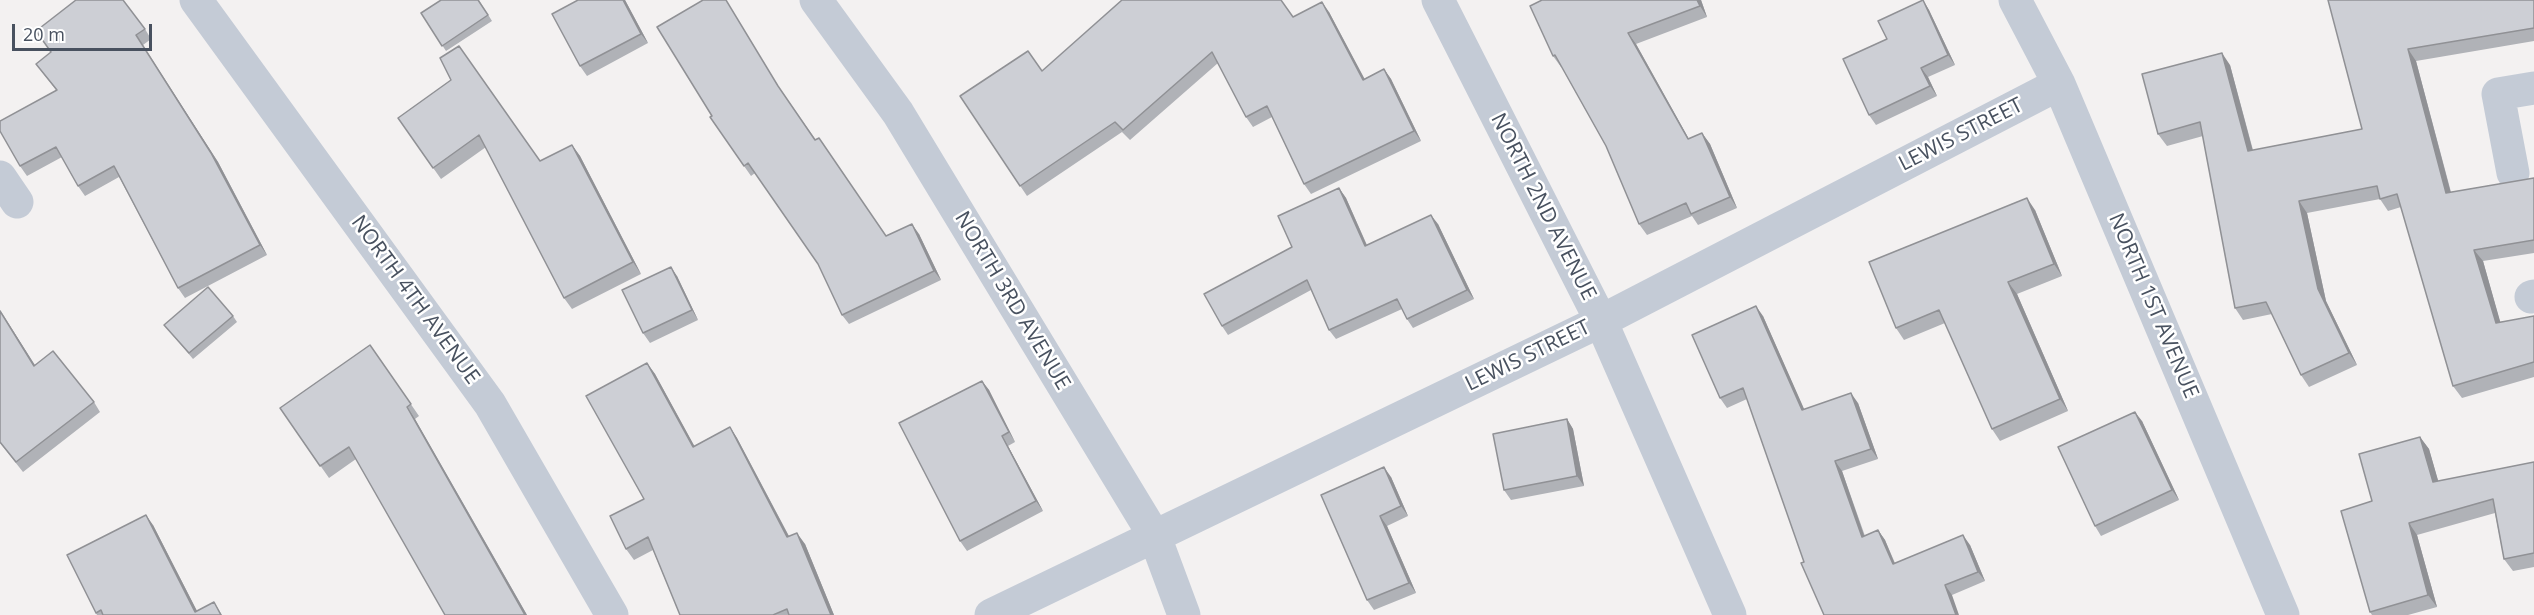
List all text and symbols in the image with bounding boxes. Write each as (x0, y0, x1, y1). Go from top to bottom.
scale bar (15, 12, 154, 50)
text: 20 m (23, 22, 65, 46)
street label: LEWIS STREET (1895, 93, 2027, 177)
street label: NORTH 2ND AVENUE (1485, 109, 1601, 305)
street label: NORTH 3RD AVENUE (949, 207, 1075, 395)
street label: NORTH 1ST AVENUE (2103, 210, 2203, 402)
street label: NORTH 4TH AVENUE (345, 211, 485, 389)
street label: LEWIS STREET (1461, 315, 1595, 397)

